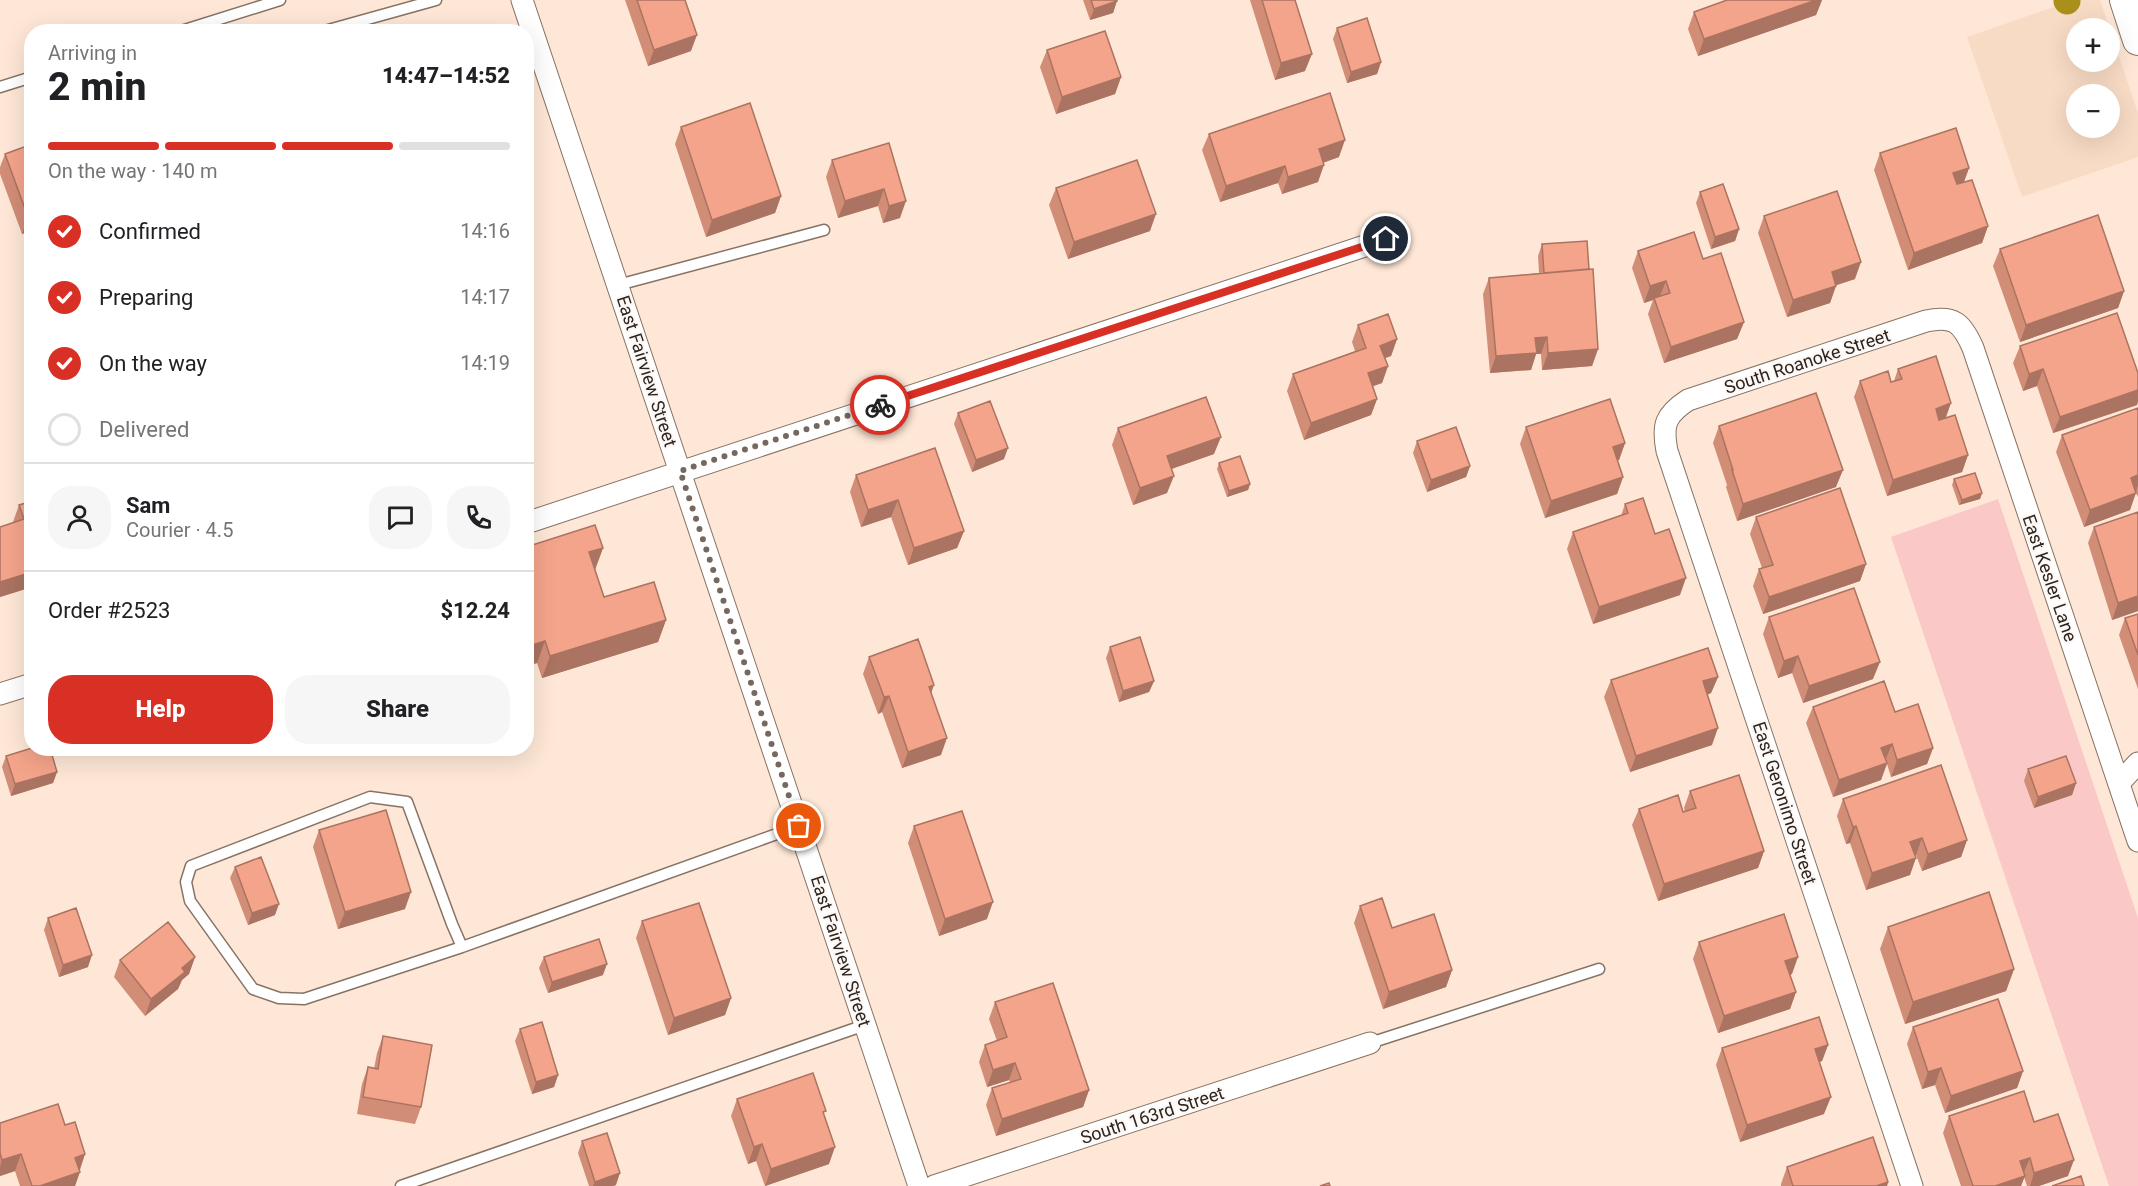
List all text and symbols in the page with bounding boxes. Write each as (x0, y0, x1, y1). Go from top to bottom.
map controls (2066, 18, 2120, 138)
button: + (2066, 18, 2120, 72)
text: Arriving in (48, 41, 137, 65)
text: 14:47–14:52 (382, 63, 510, 88)
text: 2 min (48, 64, 146, 110)
button: − (2066, 84, 2120, 138)
text: On the way · 140 m (48, 159, 217, 183)
pin (1360, 213, 1411, 264)
icon: check (48, 215, 81, 248)
text: Confirmed (99, 219, 201, 244)
text: 14:16 (460, 219, 510, 243)
icon: home (1369, 222, 1402, 255)
icon: check (48, 281, 81, 314)
text: Preparing (99, 285, 193, 310)
text: 14:17 (460, 285, 510, 309)
street label: East Fairview Street (613, 293, 681, 449)
street label: South Roanoke Street (1722, 324, 1893, 398)
icon: check (48, 347, 81, 380)
text: On the way (99, 351, 207, 376)
text: 14:19 (460, 351, 510, 375)
courier (850, 375, 910, 435)
icon: bike (864, 389, 897, 422)
text: Delivered (99, 417, 189, 442)
button: person (48, 486, 111, 549)
button: chat (369, 486, 432, 549)
button: phone (447, 486, 510, 549)
text: Sam (126, 493, 170, 518)
street label: East Kesler Lane (2018, 512, 2082, 644)
text: Courier · 4.5 (126, 518, 233, 542)
text: Order #2523 (48, 598, 170, 623)
text: $12.24 (441, 598, 510, 623)
button: Help (48, 675, 273, 744)
button: Share (285, 675, 510, 744)
street label: East Geronimo Street (1749, 719, 1821, 887)
pin (773, 800, 824, 851)
icon: bag (782, 809, 815, 842)
street label: East Fairview Street (807, 873, 875, 1029)
street label: South 163rd Street (1078, 1082, 1226, 1148)

